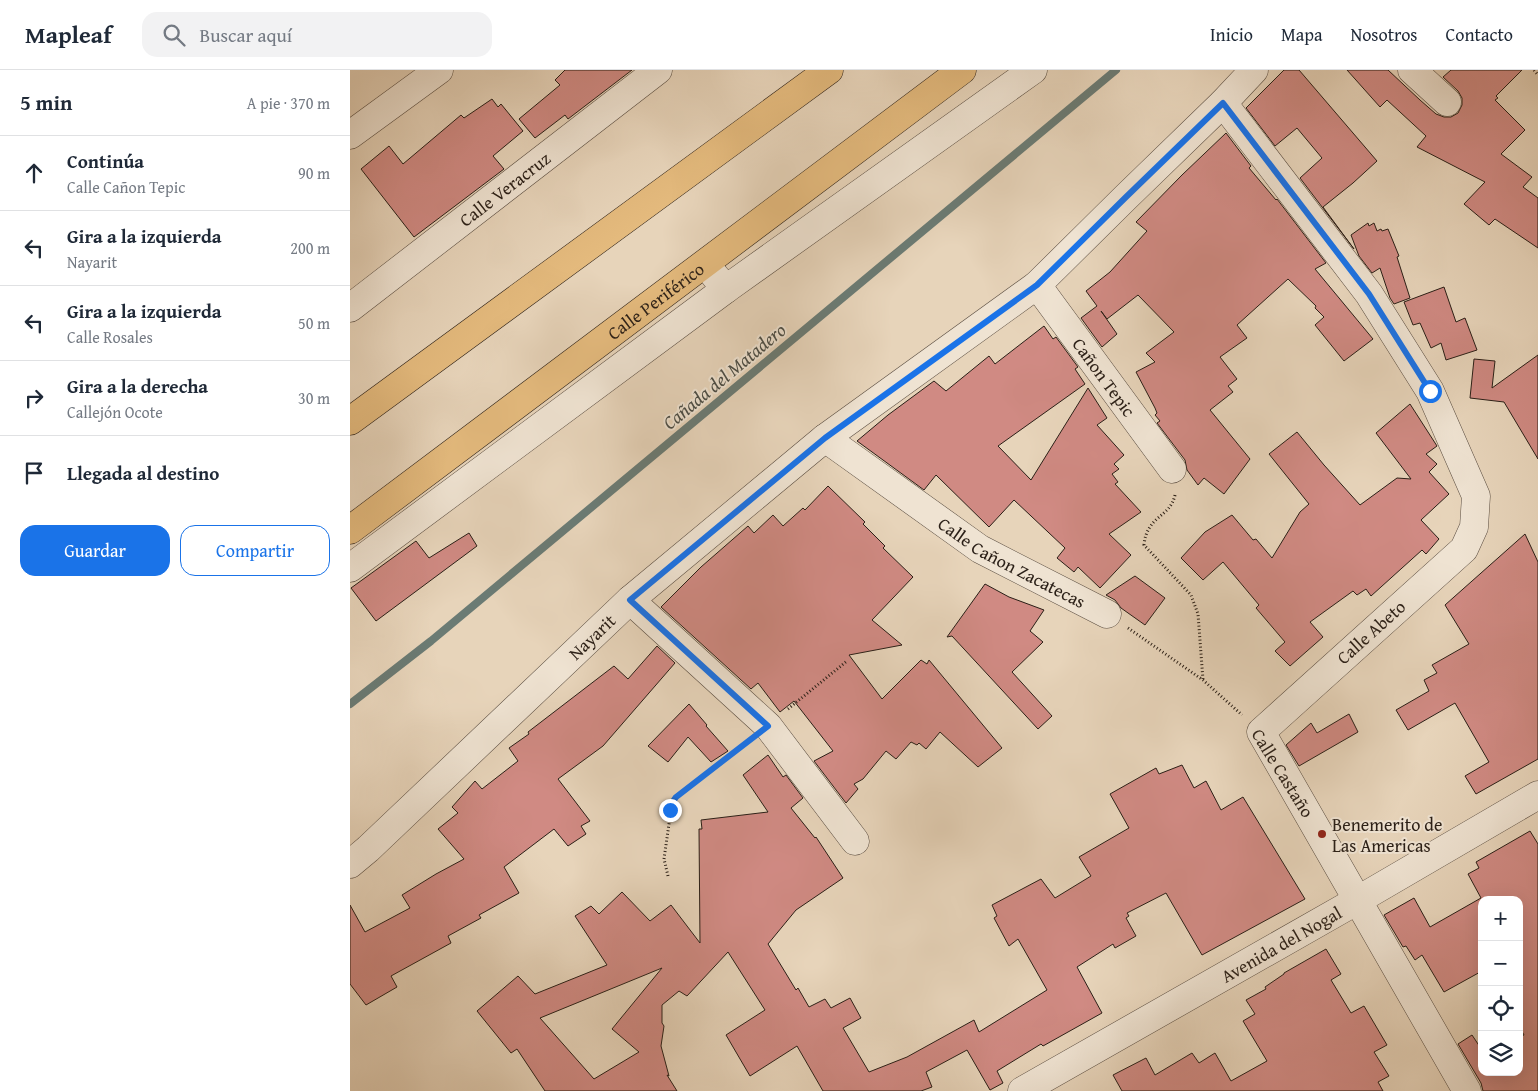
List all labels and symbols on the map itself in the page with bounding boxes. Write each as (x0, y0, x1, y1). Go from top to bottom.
street label: Calle Veracruz (453, 145, 556, 233)
street label: Calle Periférico (601, 255, 710, 346)
water label: Cañada del Matadero (656, 316, 792, 436)
street label: Cañon Tepic (1066, 332, 1143, 422)
route start (1419, 380, 1442, 403)
street label: Calle Cañon Zacatecas (933, 510, 1090, 614)
street label: Calle Abeto (1330, 594, 1412, 670)
street label: Nayarit (562, 607, 622, 666)
street label: Calle Castaño (1245, 723, 1321, 823)
route end (659, 799, 682, 822)
place label: Benemerito de Las Americas (1332, 811, 1442, 859)
marker: Benemerito de Las Americas (1316, 828, 1328, 840)
street label: Avenida del Nogal (1216, 899, 1346, 989)

